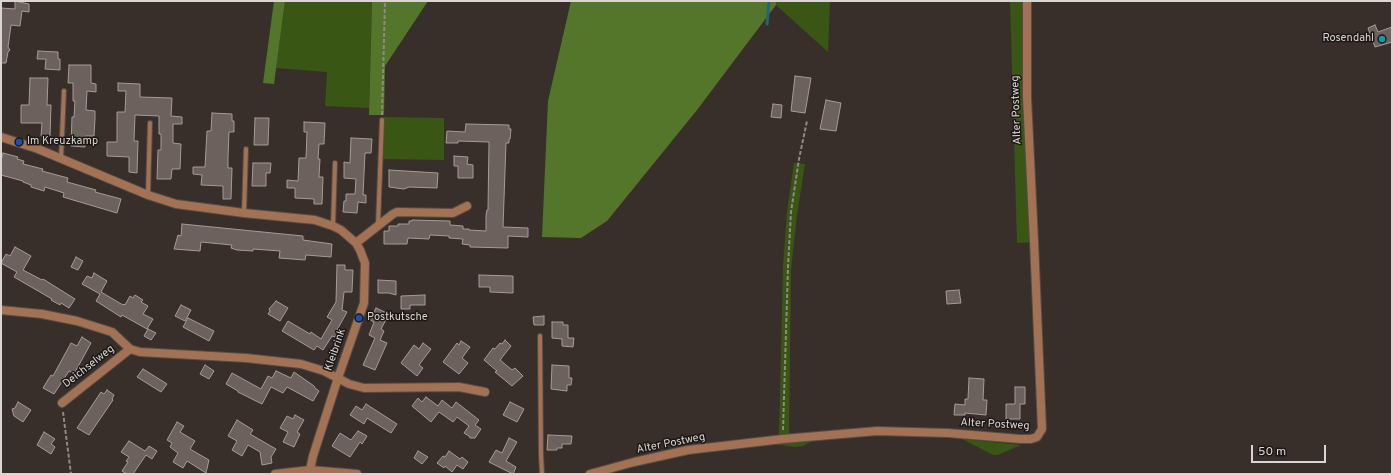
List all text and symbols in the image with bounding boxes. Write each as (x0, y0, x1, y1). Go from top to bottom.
place label: Rosendahl (1322, 32, 1374, 46)
marker: Rosendahl (1377, 34, 1387, 44)
street label: Alter Postweg (1009, 75, 1025, 145)
place label: Im Kreuzkamp (27, 135, 98, 149)
marker: Im Kreuzkamp (14, 137, 24, 147)
place label: Postkutsche (367, 311, 428, 325)
marker: Postkutsche (354, 313, 364, 323)
street label: Kleibrink (323, 327, 349, 373)
street label: Deichselweg (61, 343, 117, 391)
street label: Alter Postweg (960, 417, 1030, 433)
street label: Alter Postweg (636, 431, 706, 457)
scale bar (1253, 437, 1328, 463)
text: 50 m (1258, 444, 1286, 460)

